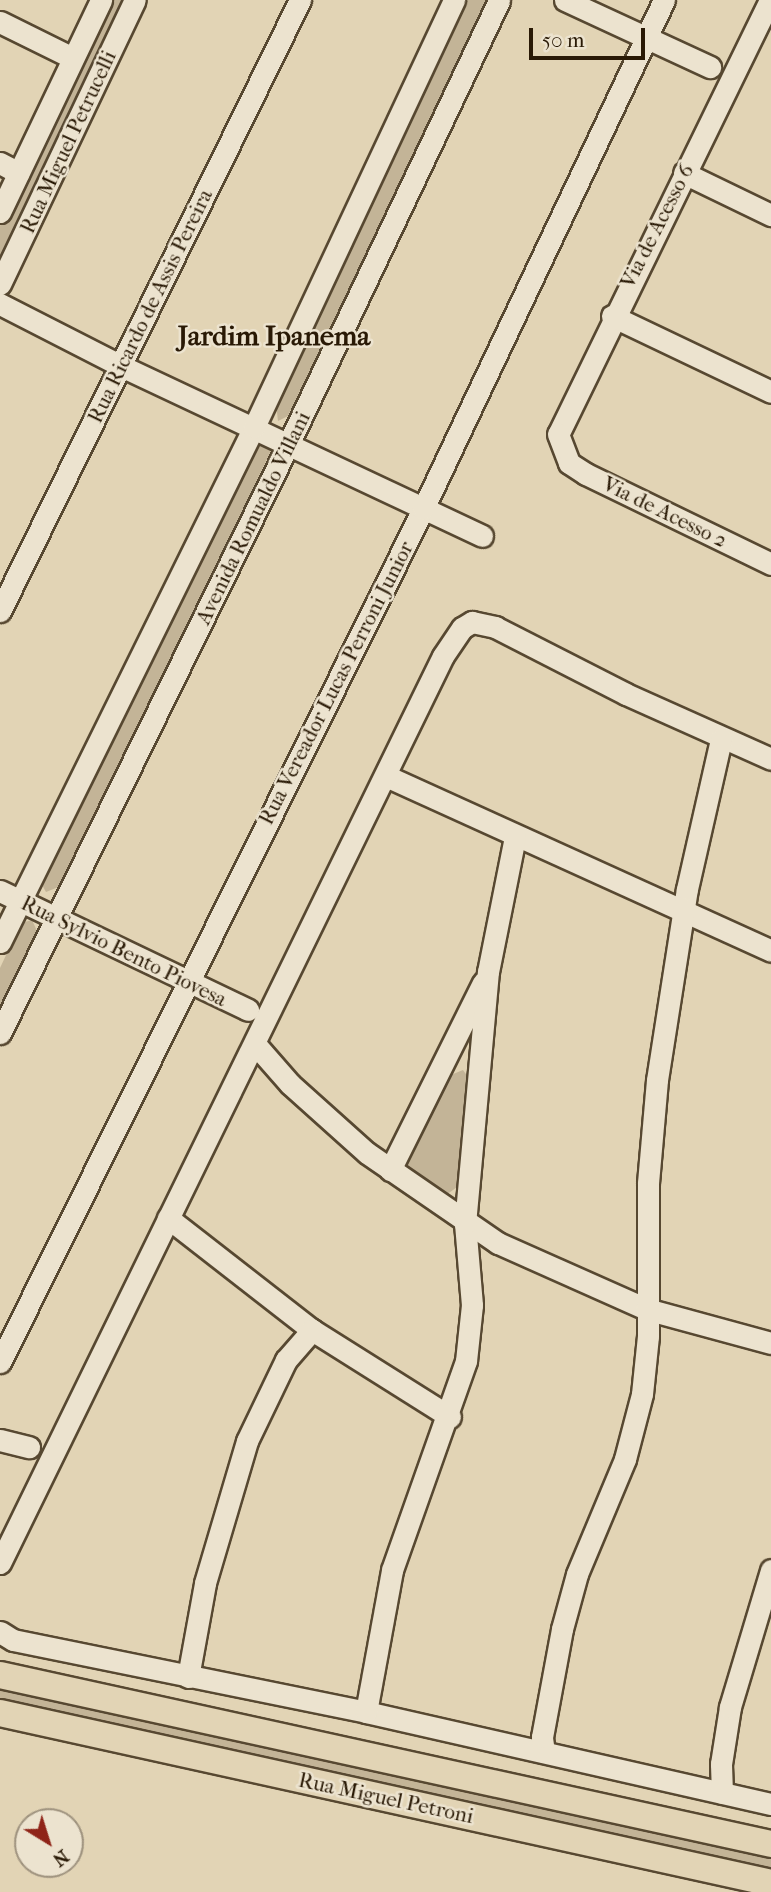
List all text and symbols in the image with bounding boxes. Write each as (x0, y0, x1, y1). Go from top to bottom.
scale bar (533, 14, 648, 58)
text: 50 m (542, 28, 585, 52)
street label: Rua Miguel Petrucelli (15, 47, 121, 237)
street label: Via de Acesso 6 (615, 160, 699, 292)
street label: Rua Ricardo de Assis Pereira (82, 185, 218, 427)
district label: Jardim Ipanema (178, 319, 370, 353)
street label: Avenida Romualdo Villani (190, 407, 316, 629)
street label: Via de Acesso 2 (599, 471, 731, 553)
street label: Rua Vereador Lucas Perroni Junior (253, 537, 419, 829)
street label: Rua Sylvio Bento Piovesa (17, 890, 231, 1012)
street label: Rua Miguel Petroni (296, 1767, 476, 1829)
north arrow (14, 1808, 84, 1878)
text: N (48, 1845, 73, 1871)

